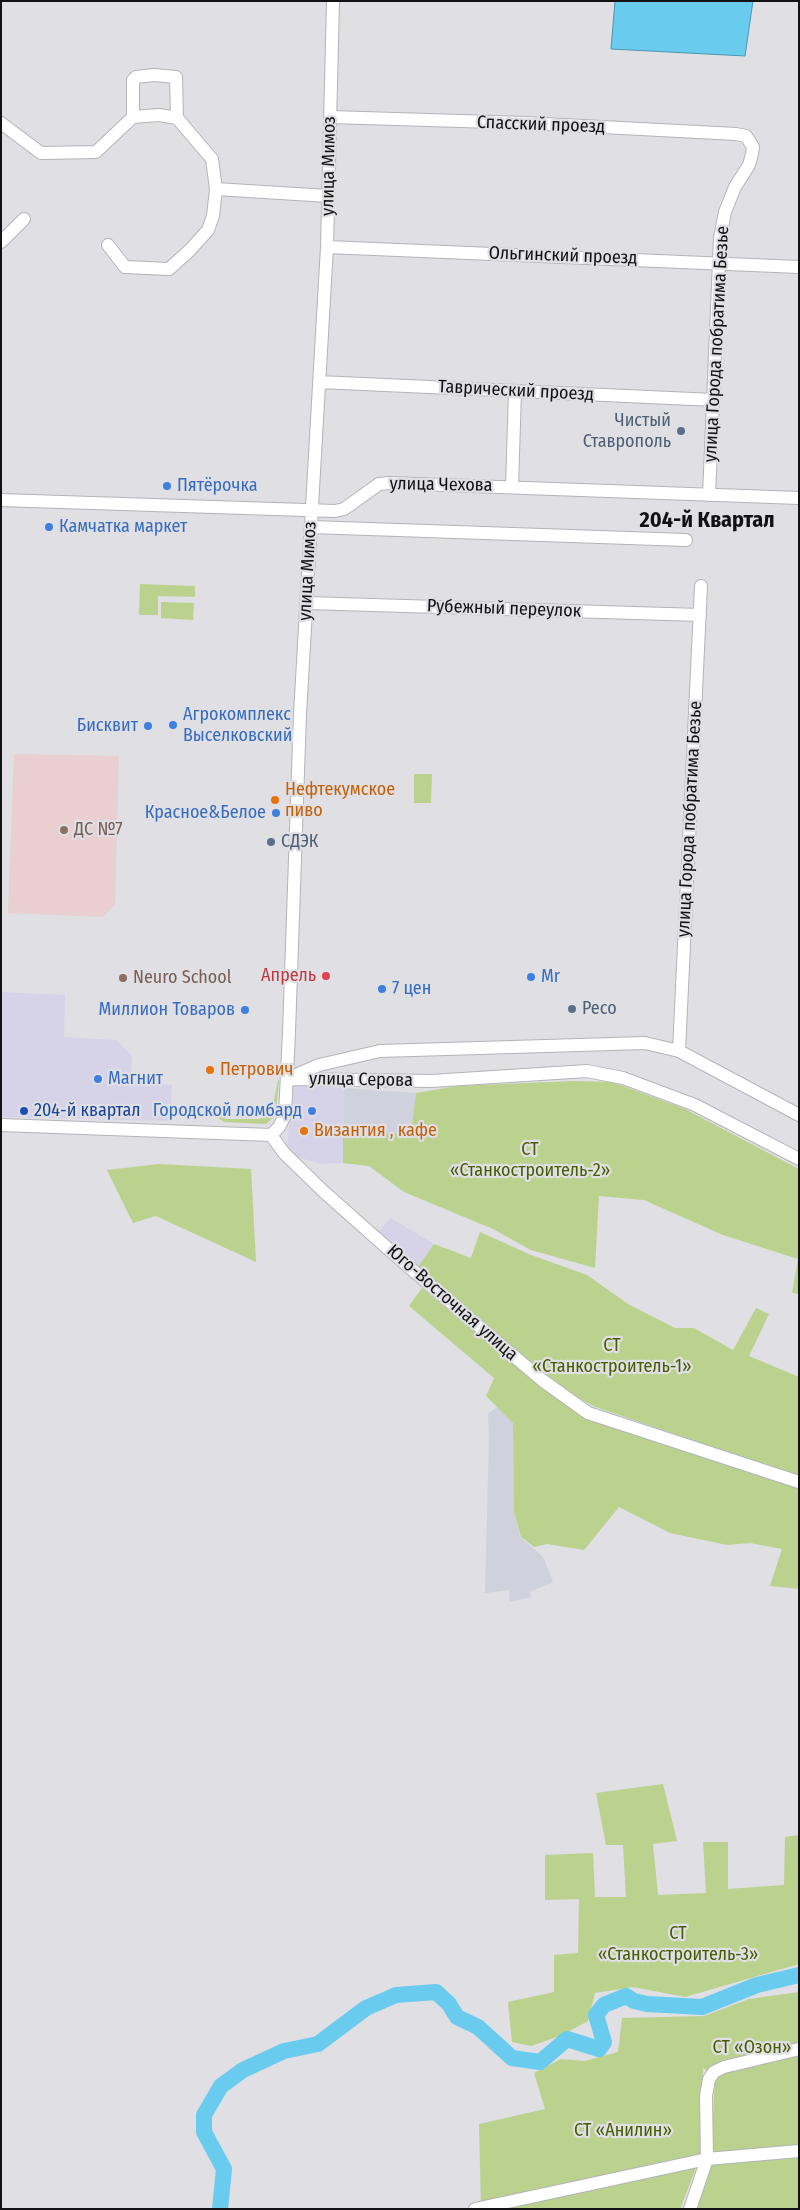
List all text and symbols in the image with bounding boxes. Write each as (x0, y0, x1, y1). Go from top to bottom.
street label: Спасский проезд (477, 112, 605, 138)
street label: улица Мимоз (317, 116, 341, 216)
street label: улица Города побратима Безье (700, 225, 734, 463)
street label: Ольгинский проезд (488, 243, 638, 269)
street label: Таврический проезд (438, 376, 594, 406)
place label: Чистый Ставрополь (583, 410, 671, 452)
marker: Чистый Ставрополь (675, 425, 687, 437)
street label: улица Чехова (389, 473, 493, 497)
place label: Пятёрочка (177, 475, 257, 497)
marker: Пятёрочка (161, 480, 173, 492)
district label: 204-й Квартал (640, 508, 774, 534)
place label: Камчатка маркет (59, 516, 187, 538)
marker: Камчатка маркет (43, 521, 55, 533)
street label: улица Мимоз (295, 521, 321, 621)
street label: Рубежный переулок (427, 596, 581, 622)
street label: улица Города побратима Безье (673, 700, 707, 938)
place label: Агрокомплекс Выселковский (183, 704, 292, 746)
place label: Бисквит (77, 715, 138, 737)
marker: Агрокомплекс Выселковский (167, 719, 179, 731)
marker: Бисквит (142, 720, 154, 732)
place label: Нефтекумское пиво (285, 779, 395, 822)
marker: Нефтекумское пиво (269, 794, 281, 806)
place label: Красное&Белое (145, 802, 266, 824)
marker: Красное&Белое (270, 807, 282, 819)
place label: ДС №7 (74, 819, 123, 841)
marker: ДС №7 (58, 824, 70, 836)
place label: СДЭК (281, 831, 318, 853)
marker: СДЭК (265, 836, 277, 848)
place label: Апрель (261, 965, 316, 987)
place label: Mr (541, 966, 560, 988)
place label: Neuro School (133, 967, 232, 989)
marker: Апрель (320, 970, 332, 982)
marker: Mr (525, 971, 537, 983)
marker: Neuro School (117, 972, 129, 984)
place label: 7 цен (392, 978, 431, 1000)
marker: 7 цен (376, 983, 388, 995)
place label: Ресо (582, 998, 617, 1020)
place label: Миллион Товаров (98, 999, 235, 1021)
marker: Ресо (566, 1003, 578, 1015)
marker: Миллион Товаров (239, 1004, 251, 1016)
place label: Петрович (220, 1059, 293, 1081)
marker: Петрович (204, 1064, 216, 1076)
place label: Магнит (108, 1068, 163, 1090)
street label: улица Серова (309, 1068, 413, 1092)
marker: Магнит (92, 1073, 104, 1085)
place label: 204-й квартал (34, 1100, 141, 1122)
place label: Городской ломбард (153, 1100, 302, 1122)
marker: 204-й квартал (18, 1105, 30, 1117)
marker: Городской ломбард (306, 1105, 318, 1117)
place label: Византия , кафе (314, 1120, 437, 1142)
marker: Византия , кафе (298, 1125, 310, 1137)
park label: СТ «Станкостроитель-2» (450, 1139, 610, 1182)
street label: Юго-Восточная улица (382, 1240, 522, 1366)
park label: СТ «Станкостроитель-1» (532, 1335, 692, 1378)
park label: СТ «Станкостроитель-3» (598, 1923, 758, 1966)
park label: СТ «Озон» (713, 2037, 791, 2059)
park label: СТ «Анилин» (574, 2120, 672, 2142)

